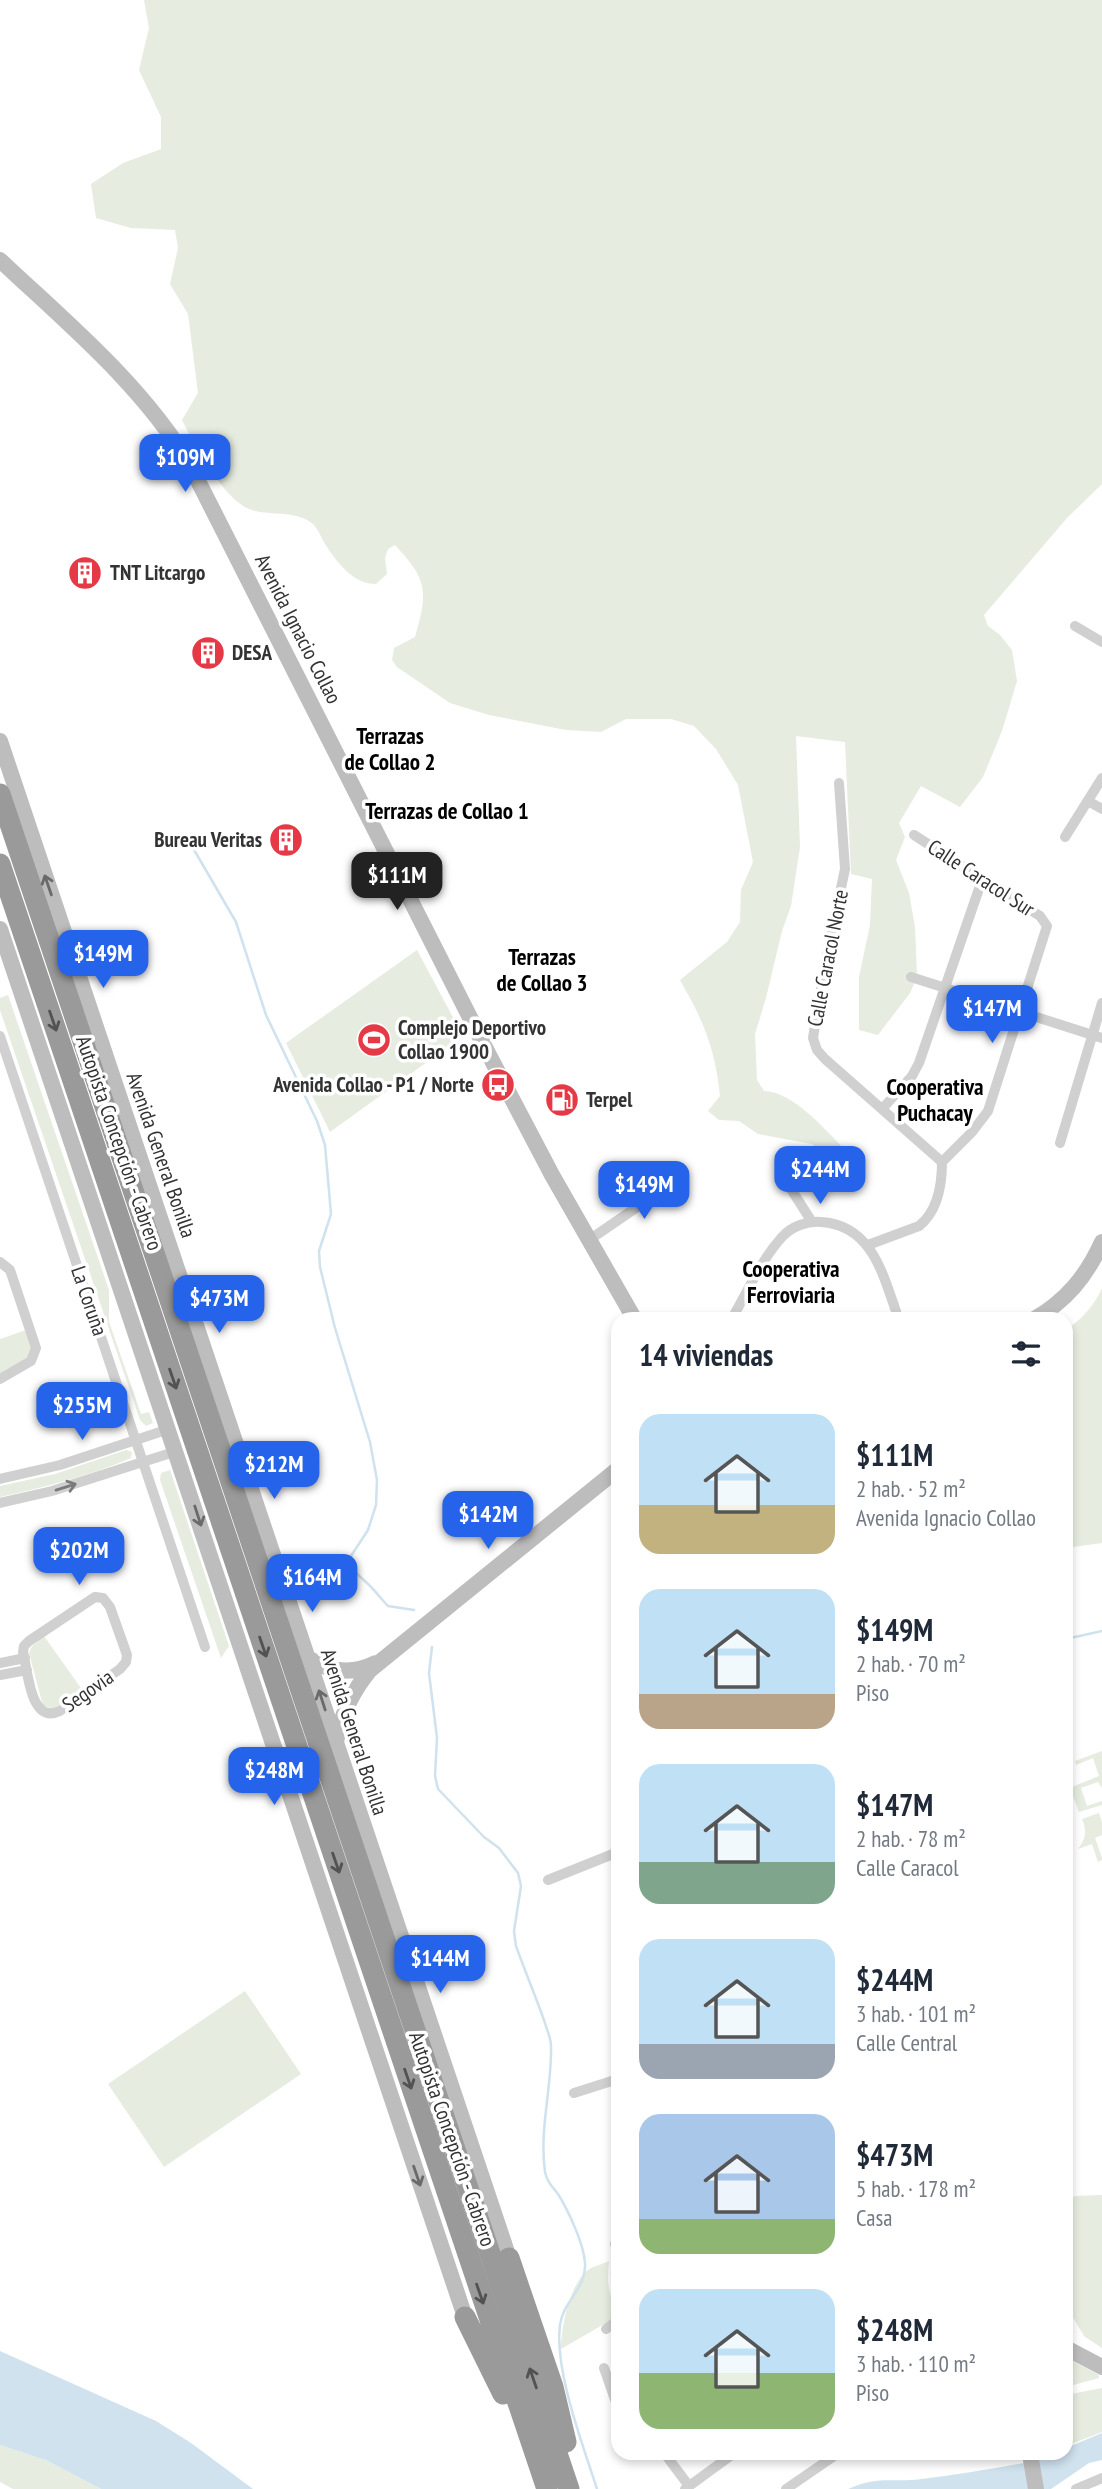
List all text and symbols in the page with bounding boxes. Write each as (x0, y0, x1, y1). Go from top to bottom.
pin: $109M (136, 434, 234, 494)
text: $109M (155, 442, 215, 471)
street label: Avenida Ignacio Collao (249, 549, 348, 708)
building icon: TNT Litcargo (66, 554, 104, 592)
place label: TNT Litcargo (110, 559, 205, 586)
building icon: DESA (189, 634, 227, 672)
place label: DESA (232, 639, 272, 666)
district label: Terrazas de Collao 2 (344, 721, 436, 776)
district label: Terrazas de Collao 1 (365, 796, 529, 825)
building icon: Bureau Veritas (267, 821, 305, 859)
place label: Bureau Veritas (154, 826, 262, 853)
street label: Calle Caracol Sur (923, 833, 1040, 922)
pin: $111M (348, 852, 446, 912)
text: $111M (367, 860, 427, 889)
one-way arrow (41, 874, 54, 896)
street label: Calle Caracol Norte (801, 887, 854, 1029)
pin: $149M (54, 930, 152, 990)
text: $149M (73, 938, 133, 967)
district label: Terrazas de Collao 3 (496, 942, 588, 997)
pin: $147M (943, 986, 1041, 1045)
text: $147M (962, 993, 1022, 1022)
one-way arrow (48, 1010, 60, 1032)
place label: Complejo Deportivo Collao 1900 (398, 1014, 546, 1065)
sports icon: Complejo Deportivo Collao 1900 (355, 1021, 393, 1059)
street label: Autopista Concepción - Cabrero (70, 1032, 169, 1254)
bus stop icon: Avenida Collao - P1 / Norte (479, 1066, 517, 1104)
street label: Avenida General Bonilla (121, 1069, 202, 1241)
place label: Avenida Collao - P1 / Norte (272, 1071, 474, 1098)
district label: Cooperativa Puchacay (886, 1072, 984, 1127)
fuel station icon: Terpel (543, 1081, 581, 1119)
place label: Terpel (586, 1086, 633, 1113)
pin: $244M (771, 1146, 869, 1206)
text: $244M (790, 1154, 850, 1183)
pin: $149M (595, 1162, 693, 1221)
text: $149M (614, 1169, 674, 1198)
district label: Cooperativa Ferroviaria (742, 1254, 840, 1309)
street label: La Coruña (65, 1262, 114, 1339)
pin: $473M (170, 1276, 268, 1335)
text: $473M (189, 1283, 249, 1312)
text: 14 viviendas (639, 1335, 773, 1374)
icon: filters (1007, 1335, 1045, 1373)
one-way arrow (168, 1368, 180, 1390)
pin: $255M (33, 1382, 131, 1442)
text: $255M (52, 1390, 112, 1419)
text: $111M (856, 1435, 933, 1474)
pin: $212M (225, 1442, 323, 1501)
icon: home (695, 1442, 779, 1526)
text: $212M (244, 1449, 304, 1478)
text: 2 hab. · 52 m² (856, 1474, 966, 1503)
one-way arrow (55, 1479, 77, 1492)
pin: $142M (439, 1492, 537, 1551)
text: $142M (458, 1499, 518, 1528)
text: Avenida Ignacio Collao (856, 1503, 1036, 1532)
one-way arrow (193, 1505, 205, 1527)
pin: $202M (30, 1528, 128, 1587)
text: $202M (49, 1535, 109, 1564)
pin: $164M (263, 1554, 361, 1614)
text: $164M (282, 1562, 342, 1591)
text: $149M (856, 1610, 933, 1649)
icon: home (695, 1617, 779, 1701)
one-way arrow (258, 1636, 270, 1658)
street label: Avenida General Bonilla (315, 1645, 394, 1818)
text: 2 hab. · 70 m² (856, 1649, 966, 1678)
street label: Segovia (57, 1663, 119, 1718)
text: Piso (856, 1678, 889, 1707)
one-way arrow (314, 1690, 327, 1712)
pin: $248M (225, 1748, 323, 1807)
text: $248M (244, 1755, 304, 1784)
text: $147M (856, 1785, 933, 1824)
icon: home (695, 1792, 779, 1876)
text: 2 hab. · 78 m² (856, 1824, 966, 1853)
one-way arrow (330, 1852, 343, 1874)
text: Calle Caracol (856, 1853, 959, 1882)
pin: $144M (391, 1936, 489, 1995)
text: $144M (410, 1943, 470, 1972)
text: $244M (856, 1960, 933, 1999)
icon: home (695, 1967, 779, 2051)
text: 3 hab. · 101 m² (856, 1999, 976, 2028)
street label: Autopista Concepción - Cabrero (403, 2028, 502, 2250)
text: Calle Central (856, 2028, 957, 2057)
one-way arrow (403, 2067, 415, 2089)
text: $473M (856, 2135, 933, 2174)
icon: home (695, 2142, 779, 2226)
one-way arrow (411, 2165, 424, 2187)
text: 5 hab. · 178 m² (856, 2174, 976, 2203)
text: Casa (856, 2203, 892, 2232)
one-way arrow (475, 2283, 488, 2305)
text: $248M (856, 2310, 933, 2349)
icon: home (695, 2317, 779, 2401)
text: 3 hab. · 110 m² (856, 2349, 976, 2378)
one-way arrow (525, 2367, 538, 2389)
text: Piso (856, 2378, 889, 2407)

